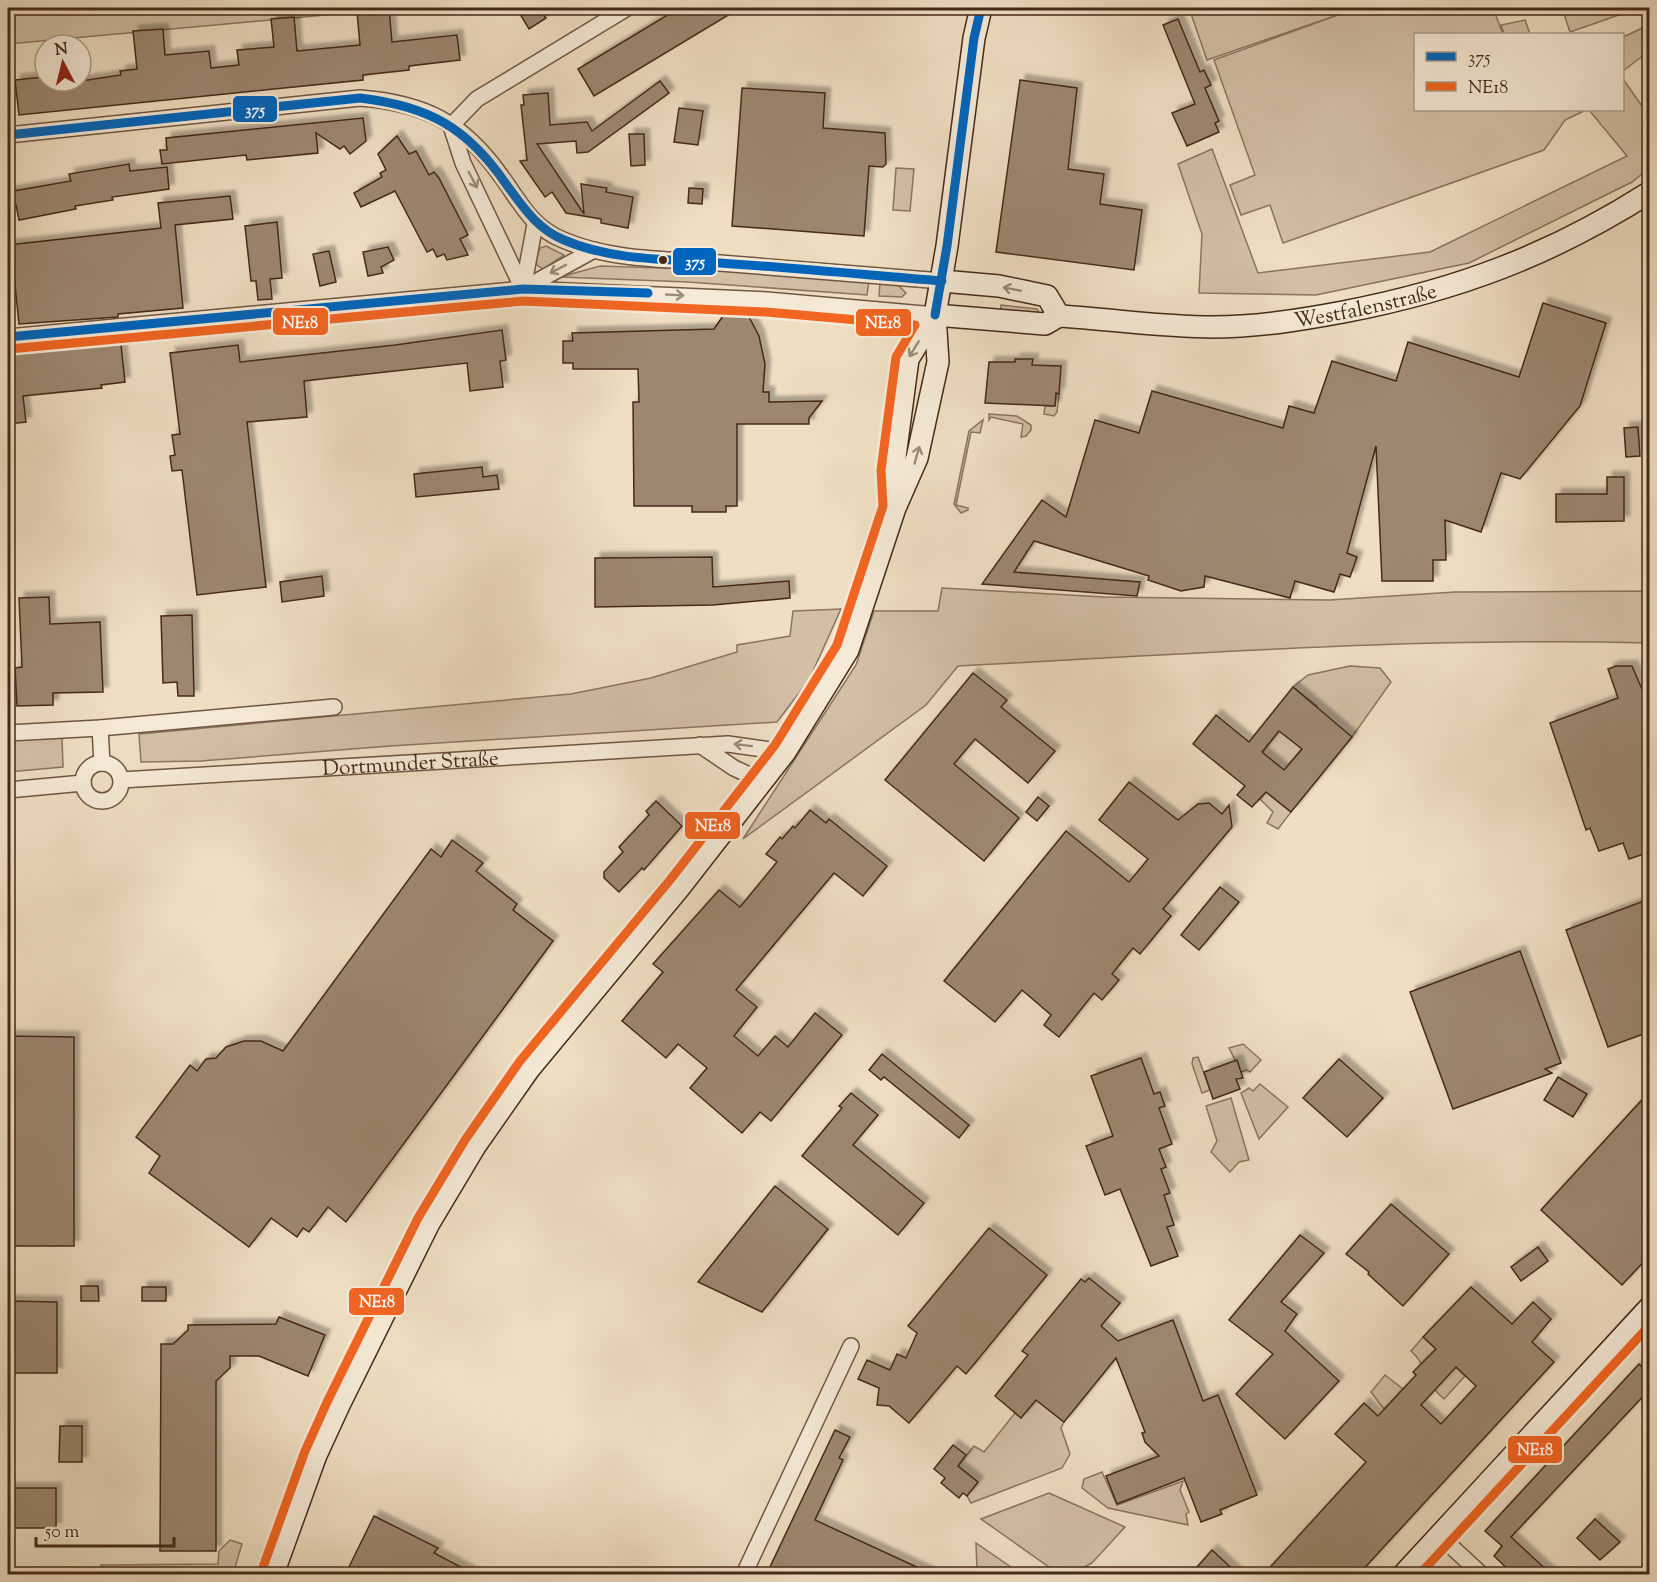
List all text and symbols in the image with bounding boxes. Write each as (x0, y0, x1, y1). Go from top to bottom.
north arrow (33, 33, 93, 93)
legend (1414, 33, 1624, 111)
text: N (54, 38, 69, 63)
text: 375 (1468, 46, 1490, 72)
text: NE18 (1468, 76, 1508, 102)
line badge: 375 (232, 95, 278, 123)
text: 375 (245, 100, 266, 123)
one-way arrow (468, 171, 479, 189)
line badge: 375 (672, 247, 717, 276)
text: 375 (685, 252, 706, 275)
unlabelled marker (657, 254, 669, 266)
one-way arrow (550, 264, 568, 275)
street label: Westfalenstraße (1292, 277, 1441, 337)
one-way arrow (1003, 283, 1023, 294)
one-way arrow (665, 289, 685, 300)
line badge: NE18 (272, 307, 329, 336)
line badge: NE18 (855, 308, 912, 337)
text: NE18 (282, 313, 318, 336)
text: NE18 (865, 313, 901, 336)
one-way arrow (908, 340, 920, 357)
one-way arrow (912, 446, 923, 465)
one-way arrow (733, 740, 753, 751)
street label: Dortmunder Straße (322, 745, 500, 785)
line badge: NE18 (684, 811, 741, 840)
text: NE18 (695, 816, 731, 839)
line badge: NE18 (348, 1287, 405, 1316)
text: NE18 (359, 1292, 395, 1315)
line badge: NE18 (1507, 1435, 1563, 1464)
text: NE18 (1517, 1440, 1553, 1463)
scale bar (36, 1510, 174, 1548)
text: 50 m (44, 1520, 80, 1546)

